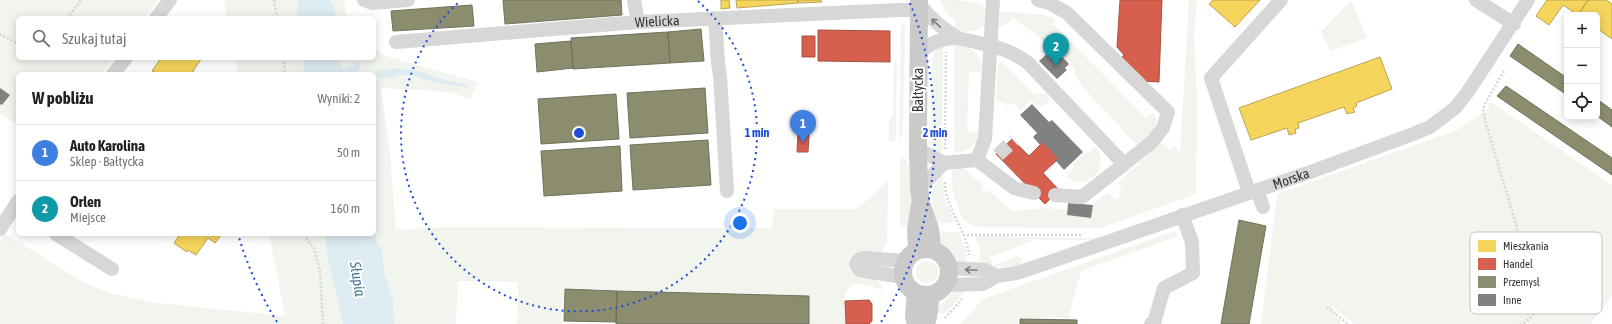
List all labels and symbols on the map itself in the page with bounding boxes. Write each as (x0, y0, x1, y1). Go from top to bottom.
street label: Wielicka (635, 12, 680, 30)
one-way arrow (931, 18, 942, 27)
pin: 2 (1043, 33, 1069, 66)
street label: Bałtycka (910, 68, 926, 112)
pin: 1 (790, 110, 816, 143)
centre of rings (572, 126, 586, 140)
text: 1 min (745, 126, 769, 140)
text: 2 min (923, 126, 947, 140)
street label: Morska (1271, 165, 1311, 192)
your location (730, 213, 750, 233)
legend (1470, 232, 1602, 314)
text: Mieszkania (1503, 240, 1549, 252)
text: Handel (1503, 258, 1533, 270)
water label: Słupia (347, 259, 369, 298)
one-way arrow (965, 266, 978, 273)
text: Przemysł (1503, 276, 1540, 288)
text: Inne (1503, 294, 1521, 306)

